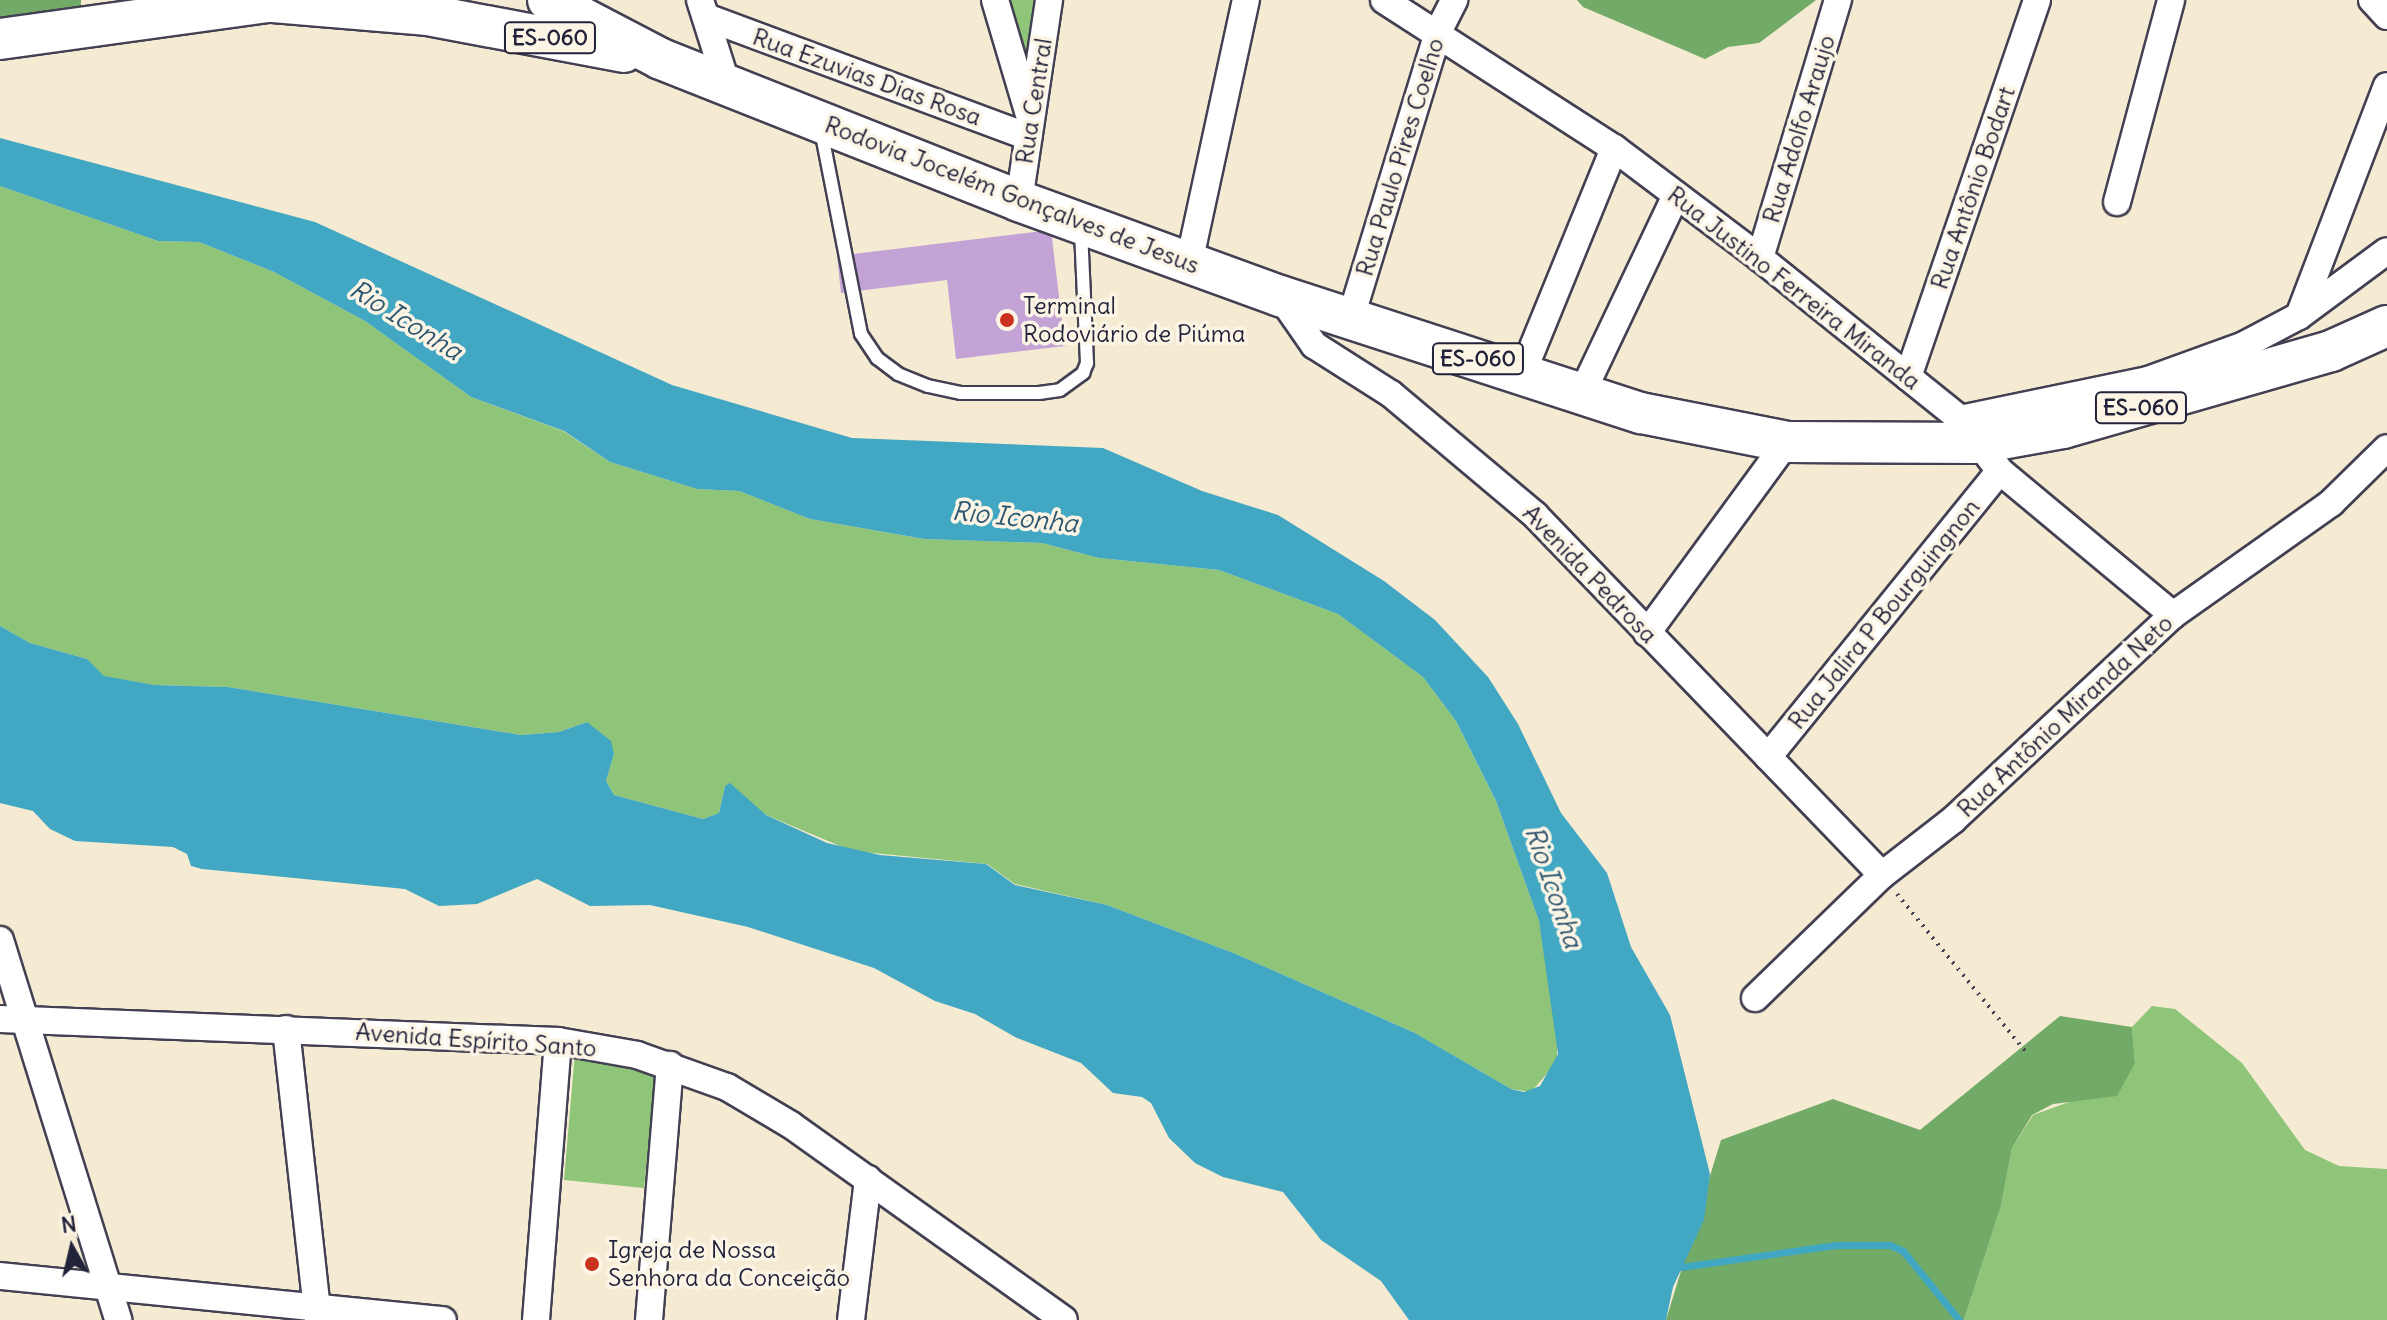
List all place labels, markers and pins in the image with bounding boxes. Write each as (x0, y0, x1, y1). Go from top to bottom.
place label: Terminal Rodoviário de Piúma (1023, 292, 1245, 348)
marker: Terminal Rodoviário de Piúma (998, 311, 1016, 329)
place label: Igreja de Nossa Senhora da Conceição (608, 1236, 850, 1292)
marker: Igreja de Nossa Senhora da Conceição (583, 1255, 601, 1273)

